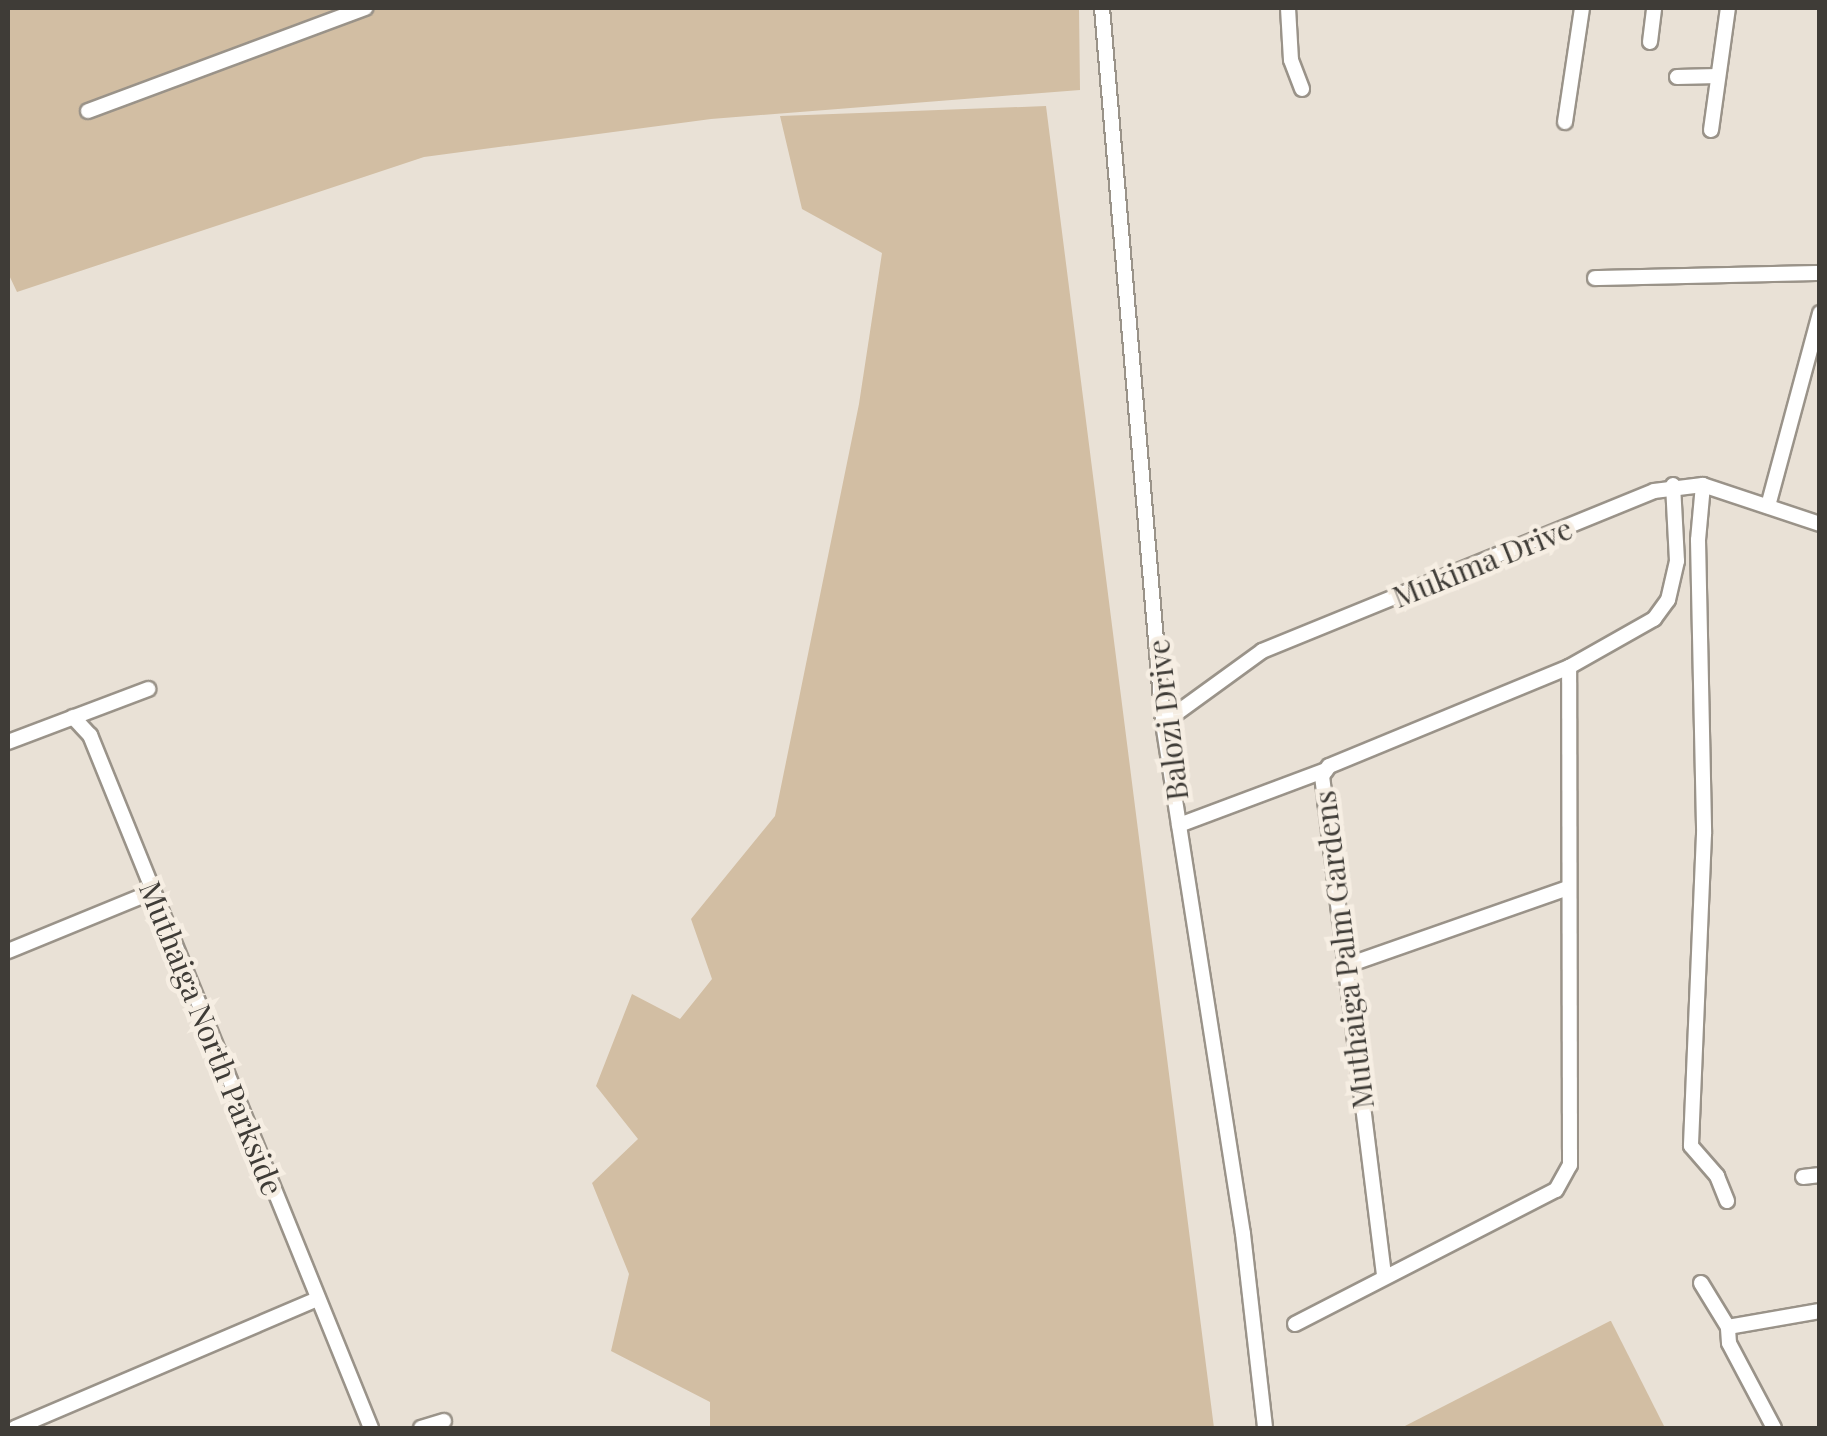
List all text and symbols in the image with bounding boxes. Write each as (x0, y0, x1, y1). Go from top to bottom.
street label: Mukima Drive (1387, 510, 1577, 614)
street label: Balozi Drive (1139, 637, 1195, 803)
street label: Muthaiga Palm Gardens (1306, 789, 1380, 1111)
street label: Muthaiga North Parkside (132, 876, 292, 1200)

